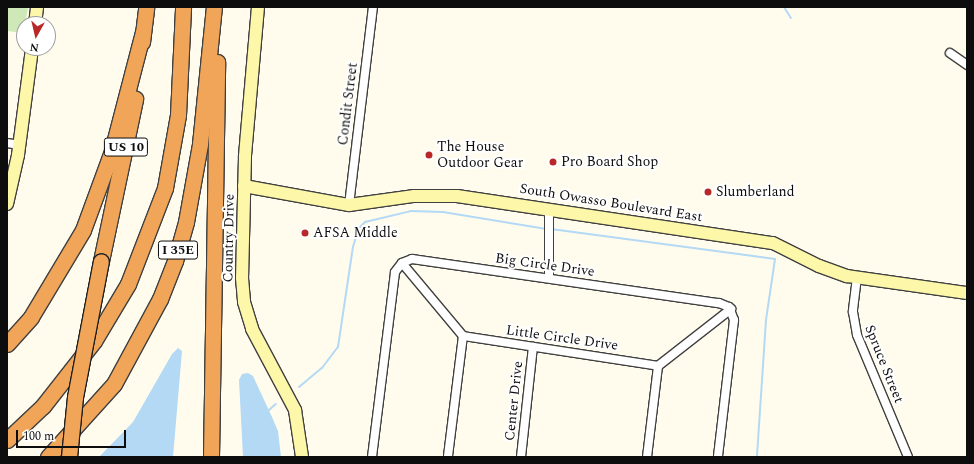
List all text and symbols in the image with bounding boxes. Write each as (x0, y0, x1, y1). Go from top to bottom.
north arrow (16, 16, 56, 56)
text: N (29, 38, 40, 56)
street label: Condit Street (335, 62, 361, 146)
road number: US 10 (103, 136, 149, 158)
place label: The House Outdoor Gear (437, 139, 523, 172)
marker: The House Outdoor Gear (424, 150, 434, 160)
place label: Pro Board Shop (561, 154, 658, 170)
marker: Pro Board Shop (548, 157, 558, 167)
street label: South Owasso Boulevard East (518, 180, 704, 226)
place label: Slumberland (716, 184, 794, 200)
marker: Slumberland (703, 187, 713, 197)
street label: Country Drive (220, 193, 238, 283)
place label: AFSA Middle (313, 225, 398, 241)
marker: AFSA Middle (300, 228, 310, 238)
road number: I 35E (157, 239, 199, 261)
street label: Big Circle Drive (494, 250, 596, 280)
street label: Little Circle Drive (505, 322, 619, 354)
street label: Spruce Street (861, 323, 907, 405)
street label: Center Drive (501, 360, 527, 442)
scale bar (18, 422, 128, 448)
text: 100 m (23, 427, 54, 446)

